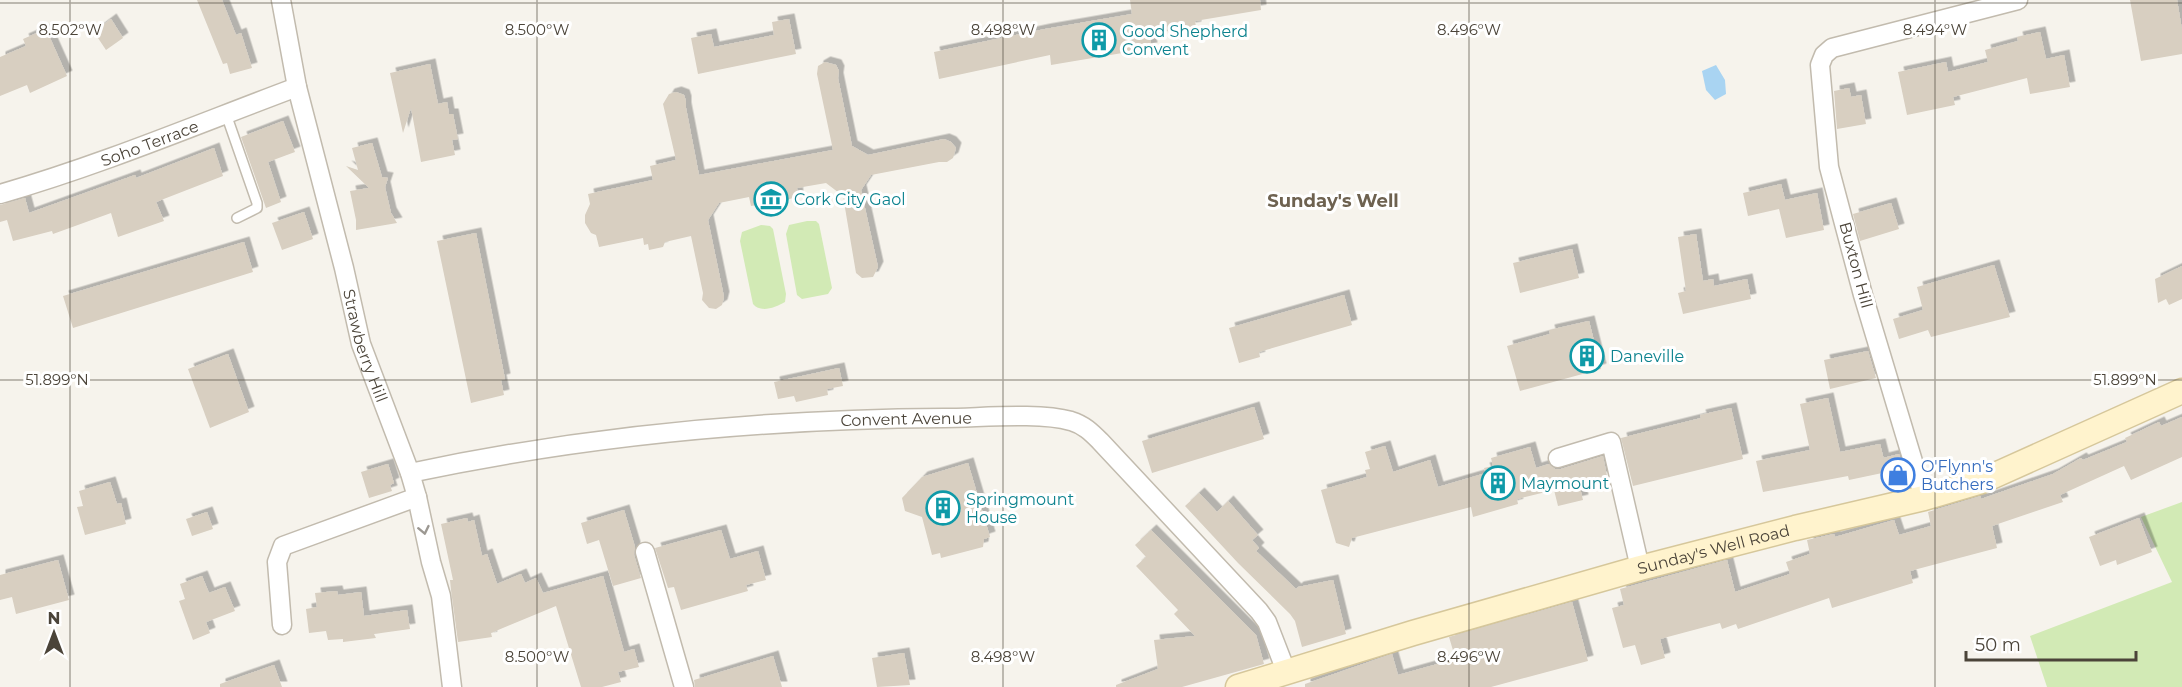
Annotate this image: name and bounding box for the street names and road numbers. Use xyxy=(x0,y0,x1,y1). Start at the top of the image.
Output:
street label: Soho Terrace xyxy=(98,116,201,170)
street label: Buxton Hill xyxy=(1835,220,1877,310)
street label: Strawberry Hill xyxy=(339,287,392,405)
street label: Convent Avenue xyxy=(840,408,972,430)
street label: Sunday's Well Road xyxy=(1635,520,1792,578)

